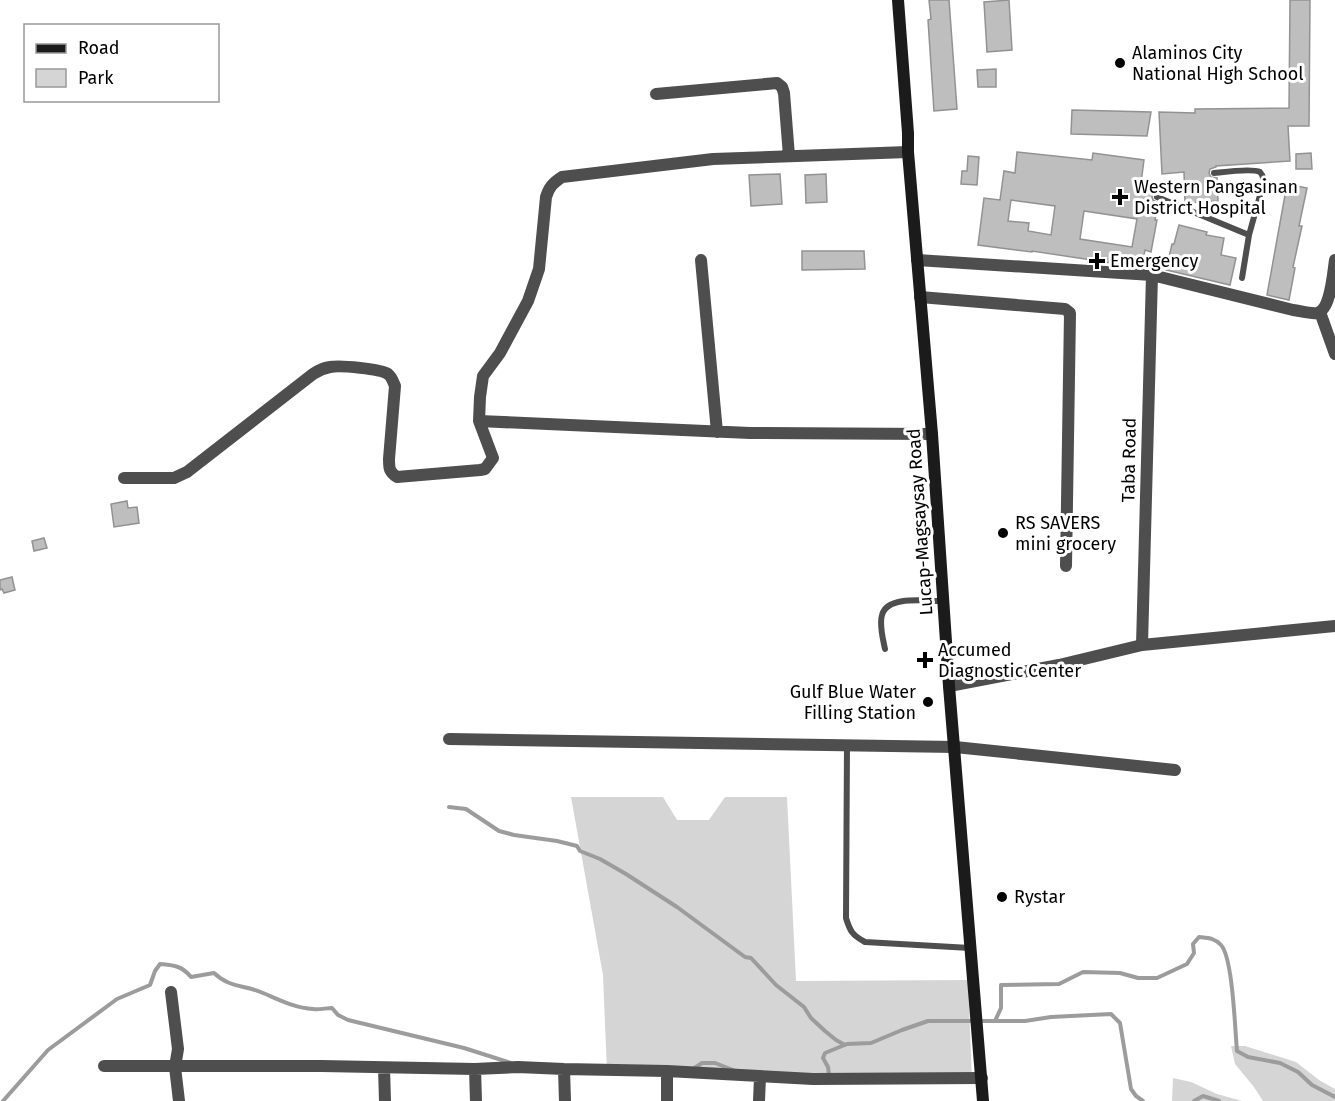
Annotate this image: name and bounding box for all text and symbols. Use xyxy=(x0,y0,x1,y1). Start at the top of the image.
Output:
legend xyxy=(24,24,219,102)
text: Road xyxy=(78,37,120,59)
place label: Alaminos City National High School xyxy=(1132,42,1304,85)
marker: Alaminos City National High School xyxy=(1113,56,1127,70)
text: Park xyxy=(78,67,114,89)
place label: Western Pangasinan District Hospital xyxy=(1134,176,1298,219)
marker: Western Pangasinan District Hospital xyxy=(1111,188,1129,206)
place label: Emergency xyxy=(1110,250,1198,272)
marker: Emergency xyxy=(1088,252,1106,270)
street label: Taba Road xyxy=(1117,417,1141,503)
street label: Lucap-Magsaysay Road xyxy=(902,428,938,616)
place label: RS SAVERS mini grocery xyxy=(1015,512,1116,555)
marker: RS SAVERS mini grocery xyxy=(996,526,1010,540)
place label: Accumed Diagnostic Center xyxy=(938,639,1081,682)
marker: Accumed Diagnostic Center xyxy=(916,651,934,669)
place label: Gulf Blue Water Filling Station xyxy=(790,681,916,724)
marker: Gulf Blue Water Filling Station xyxy=(921,695,935,709)
place label: Rystar xyxy=(1014,886,1065,908)
marker: Rystar xyxy=(995,890,1009,904)

